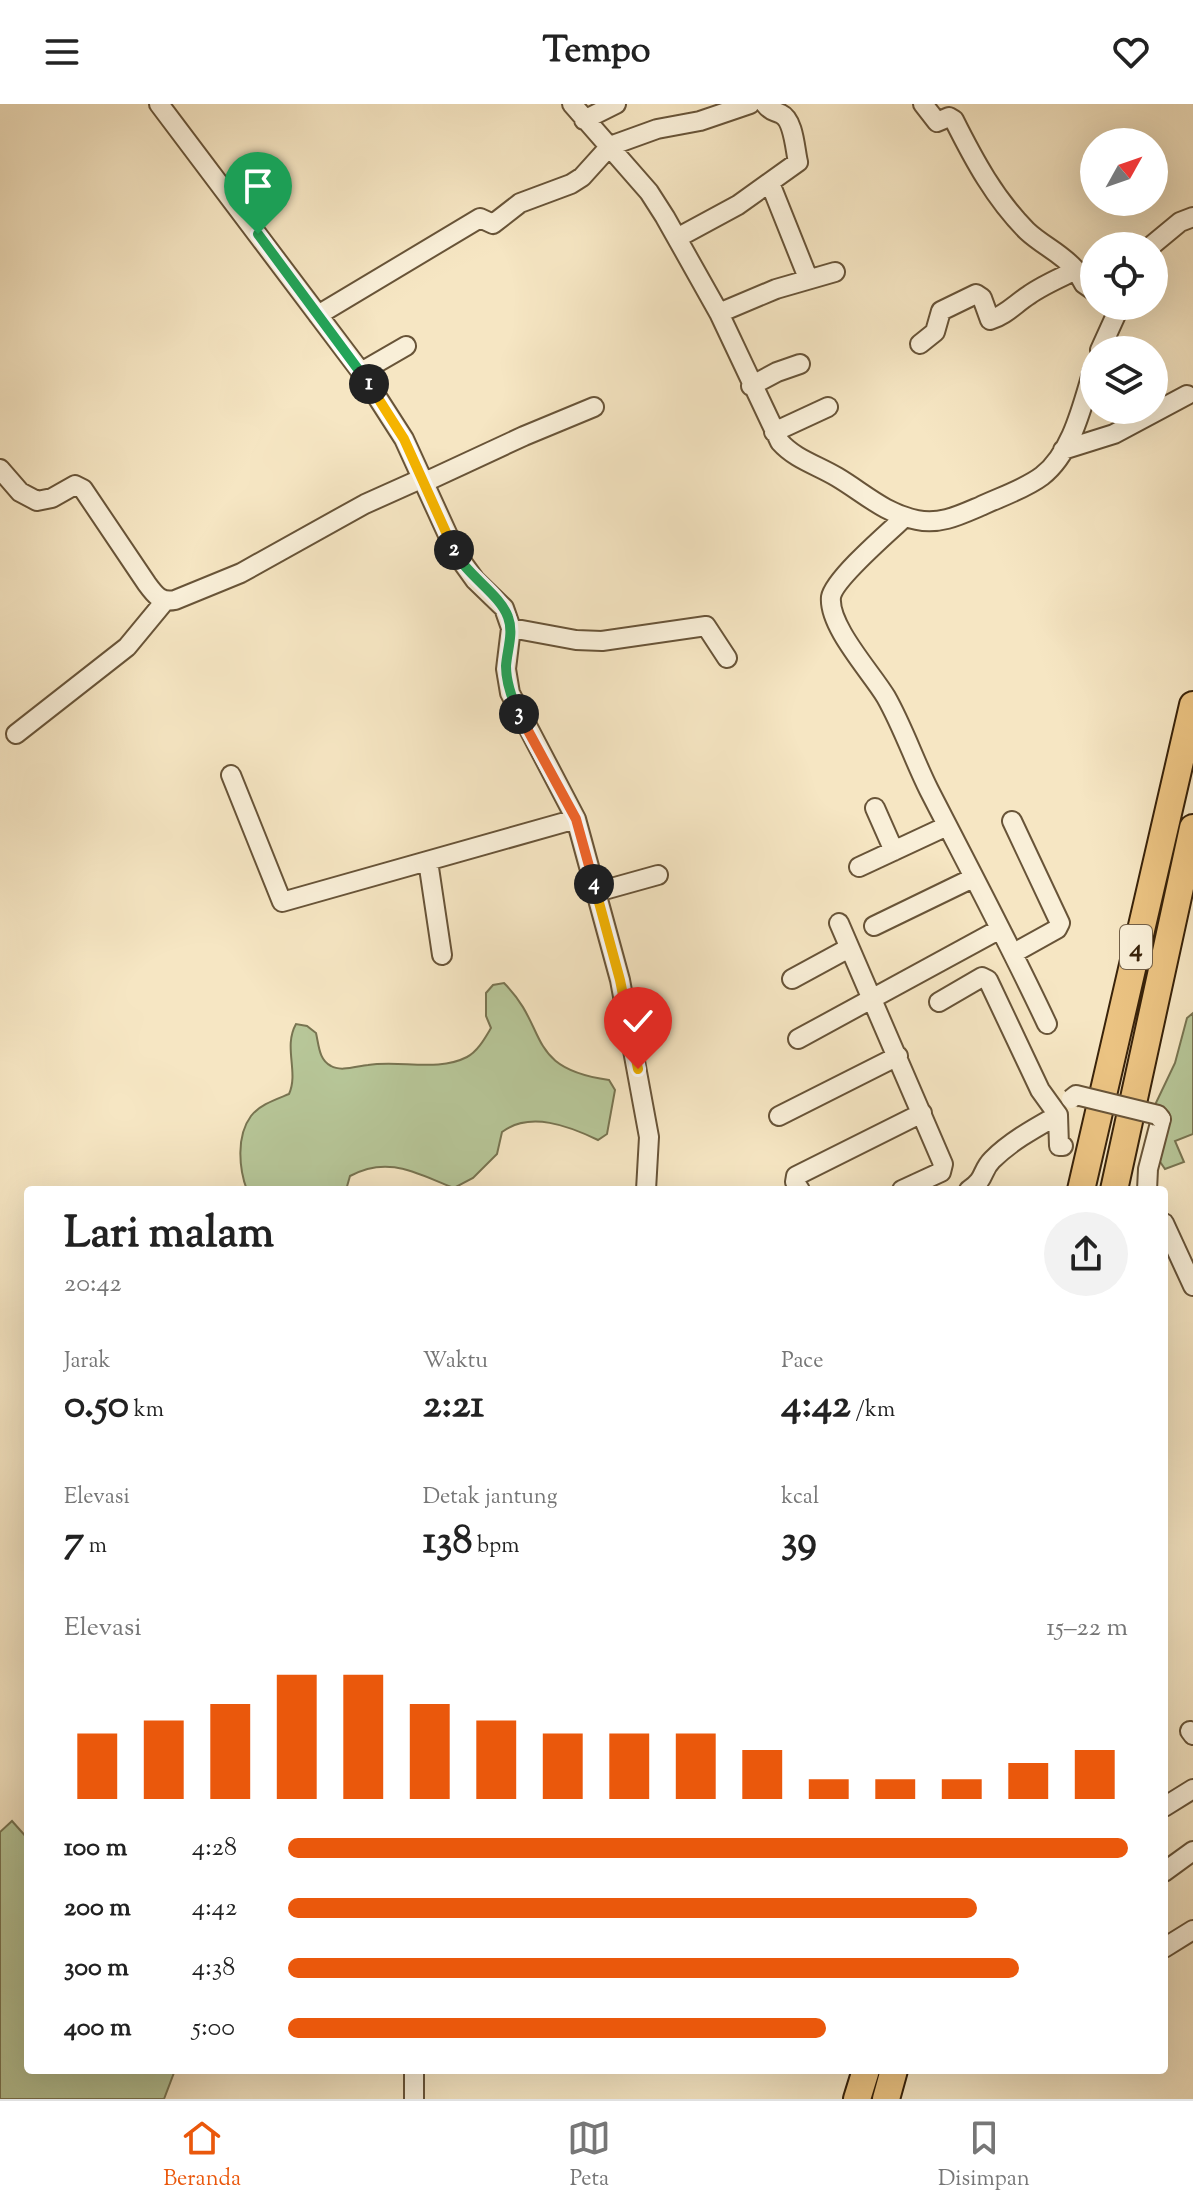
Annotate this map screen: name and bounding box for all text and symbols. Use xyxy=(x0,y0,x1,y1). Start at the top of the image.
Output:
text: Tempo xyxy=(542,26,651,78)
icon: menu xyxy=(40,30,84,74)
icon: heart xyxy=(1109,30,1153,74)
north arrow xyxy=(1080,128,1168,216)
map controls xyxy=(1080,128,1168,424)
pin xyxy=(224,152,292,234)
icon: arrive xyxy=(236,164,280,208)
button: locate xyxy=(1080,232,1168,320)
button: layers xyxy=(1080,336,1168,424)
pin: 1 xyxy=(349,364,389,404)
text: 1 xyxy=(365,368,373,400)
pin: 2 xyxy=(434,530,474,570)
text: 2 xyxy=(449,534,459,566)
pin: 3 xyxy=(499,694,539,734)
text: 3 xyxy=(515,698,523,730)
pin: 4 xyxy=(574,864,614,904)
text: 4 xyxy=(588,868,600,900)
road number: 4 xyxy=(1120,925,1152,969)
pin xyxy=(604,987,672,1069)
icon: check xyxy=(616,999,660,1043)
text: Lari malam xyxy=(64,1204,274,1267)
button: share xyxy=(1044,1212,1128,1296)
text: 20:42 xyxy=(64,1266,122,1303)
text: Jarak xyxy=(64,1346,111,1378)
text: Waktu xyxy=(423,1346,488,1378)
text: Pace xyxy=(781,1346,823,1378)
text: 0.50 xyxy=(64,1378,129,1435)
text: 2:21 xyxy=(423,1378,484,1435)
text: 4:42 xyxy=(781,1378,851,1435)
text: km xyxy=(129,1395,164,1427)
text: /km xyxy=(851,1395,895,1427)
text: Elevasi xyxy=(64,1482,130,1514)
text: Detak jantung xyxy=(423,1482,557,1514)
text: kcal xyxy=(781,1482,819,1514)
text: 7 xyxy=(64,1514,84,1571)
text: 138 xyxy=(423,1514,472,1571)
text: 39 xyxy=(781,1514,817,1571)
text: m xyxy=(84,1531,107,1563)
text: bpm xyxy=(472,1531,519,1563)
text: Elevasi xyxy=(64,1610,142,1647)
text: 15–22 m xyxy=(1046,1610,1128,1647)
text: 100 m xyxy=(64,1830,127,1867)
text: 4:28 xyxy=(192,1830,237,1867)
text: 200 m xyxy=(64,1890,131,1927)
text: 4:42 xyxy=(192,1890,237,1927)
text: 300 m xyxy=(64,1950,129,1987)
text: 4:38 xyxy=(192,1950,235,1987)
text: 400 m xyxy=(64,2010,131,2047)
text: 5:00 xyxy=(192,2010,235,2047)
tab: Beranda xyxy=(163,2116,241,2196)
tab: Peta xyxy=(567,2116,611,2196)
tab: Disimpan xyxy=(938,2116,1030,2196)

